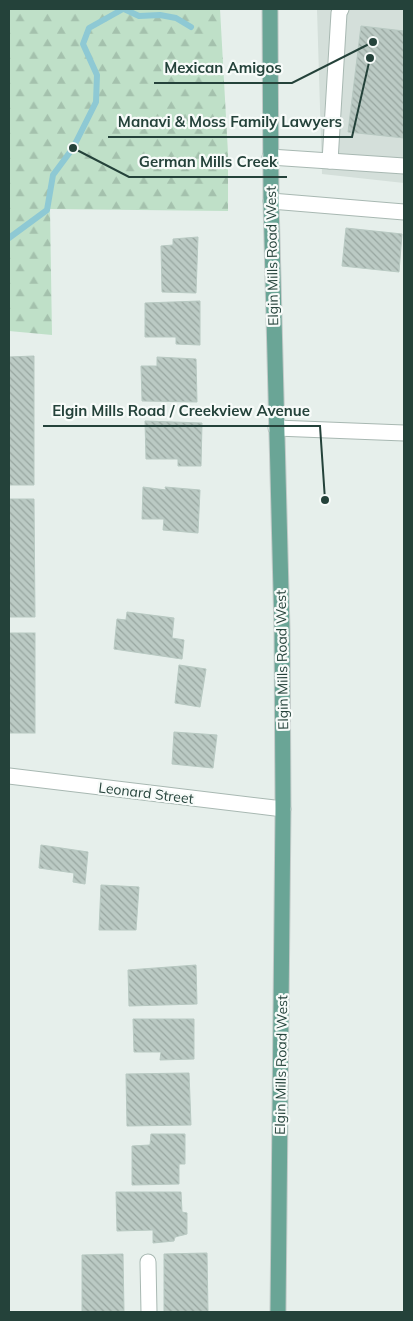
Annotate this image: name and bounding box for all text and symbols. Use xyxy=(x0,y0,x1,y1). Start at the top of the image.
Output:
callout: Mexican Amigos xyxy=(154,53,292,83)
text: Mexican Amigos xyxy=(164,58,282,77)
callout: Manavi & Moss Family Lawyers xyxy=(108,107,352,137)
text: Manavi & Moss Family Lawyers xyxy=(118,112,342,131)
callout: German Mills Creek xyxy=(129,147,287,177)
text: German Mills Creek xyxy=(139,152,278,171)
street label: Elgin Mills Road West xyxy=(262,186,282,326)
callout: Elgin Mills Road / Creekview Avenue xyxy=(43,396,320,426)
text: Elgin Mills Road / Creekview Avenue xyxy=(52,401,310,420)
street label: Elgin Mills Road West xyxy=(272,590,292,730)
street label: Leonard Street xyxy=(97,778,195,808)
street label: Elgin Mills Road West xyxy=(271,995,291,1135)

